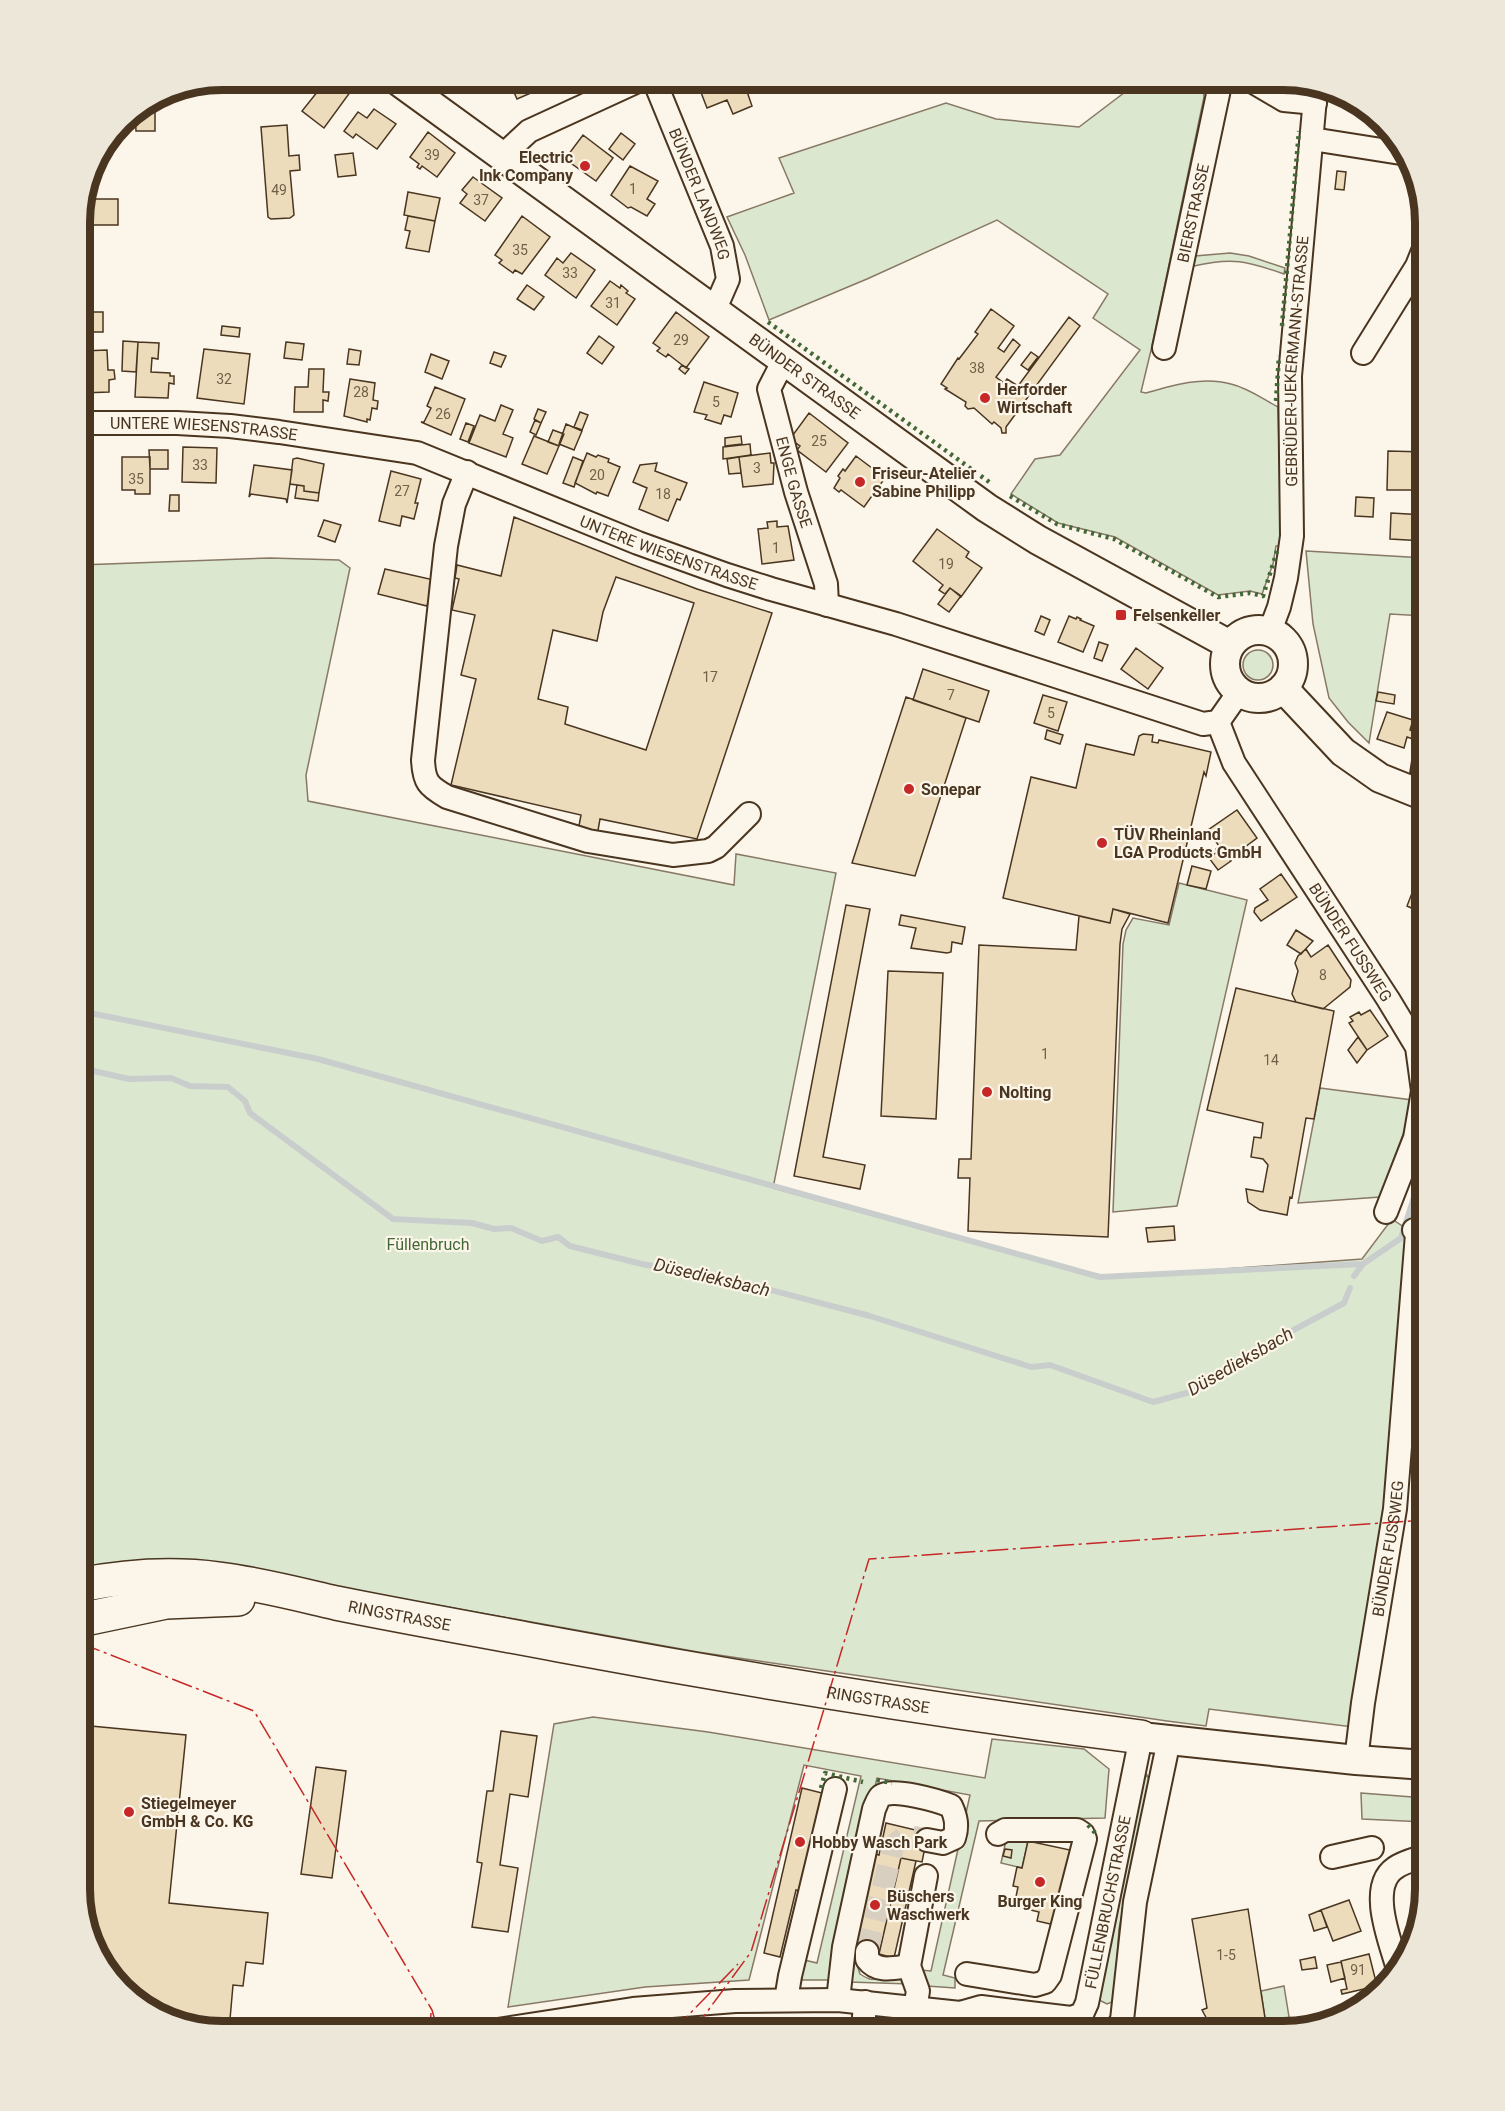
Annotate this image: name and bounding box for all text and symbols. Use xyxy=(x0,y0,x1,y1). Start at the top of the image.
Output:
street label: BÜNDER LANDWEG xyxy=(665,125,734,261)
house number: 39 xyxy=(424,147,440,163)
place label: Electric Ink Company xyxy=(479,148,574,185)
marker: Electric Ink Company xyxy=(578,159,592,173)
street label: BIERSTRASSE xyxy=(1173,162,1212,264)
house number: 1 xyxy=(629,181,637,197)
house number: 49 xyxy=(271,182,287,198)
house number: 37 xyxy=(473,192,489,208)
street label: GEBRÜDER-UEKERMANN-STRASSE xyxy=(1280,235,1312,487)
house number: 35 xyxy=(512,242,528,258)
house number: 33 xyxy=(562,265,578,281)
house number: 31 xyxy=(605,295,621,311)
street label: BÜNDER STRASSE xyxy=(746,329,864,423)
house number: 29 xyxy=(673,332,689,348)
house number: 38 xyxy=(969,360,985,376)
house number: 32 xyxy=(216,371,232,387)
place label: Herforder Wirtschaft xyxy=(997,380,1073,417)
house number: 28 xyxy=(353,384,369,400)
marker: Herforder Wirtschaft xyxy=(978,391,992,405)
house number: 5 xyxy=(712,394,720,410)
house number: 26 xyxy=(435,406,451,422)
street label: UNTERE WIESENSTRASSE xyxy=(110,413,299,444)
house number: 25 xyxy=(811,433,827,449)
street label: ENGE GASSE xyxy=(772,434,816,530)
house number: 33 xyxy=(192,457,208,473)
house number: 3 xyxy=(753,460,761,476)
place label: Friseur-Atelier Sabine Philipp xyxy=(872,464,976,501)
house number: 20 xyxy=(589,467,605,483)
house number: 35 xyxy=(128,471,144,487)
marker: Friseur-Atelier Sabine Philipp xyxy=(853,475,867,489)
house number: 27 xyxy=(394,483,410,499)
house number: 18 xyxy=(655,486,671,502)
street label: UNTERE WIESENSTRASSE xyxy=(577,511,760,594)
house number: 1 xyxy=(772,540,780,556)
house number: 19 xyxy=(938,556,954,572)
place label: Felsenkeller xyxy=(1133,606,1220,625)
marker: Felsenkeller xyxy=(1114,608,1128,622)
house number: 17 xyxy=(702,669,718,685)
house number: 7 xyxy=(947,687,955,703)
house number: 5 xyxy=(1047,705,1055,721)
place label: Sonepar xyxy=(921,780,981,799)
marker: Sonepar xyxy=(902,782,916,796)
place label: TÜV Rheinland LGA Products GmbH xyxy=(1114,825,1262,862)
marker: TÜV Rheinland LGA Products GmbH xyxy=(1095,836,1109,850)
street label: BÜNDER FUSSWEG xyxy=(1305,879,1396,1005)
house number: 8 xyxy=(1319,967,1327,983)
house number: 1 xyxy=(1041,1046,1049,1062)
house number: 14 xyxy=(1263,1052,1279,1068)
place label: Nolting xyxy=(999,1083,1051,1102)
marker: Nolting xyxy=(980,1085,994,1099)
park label: Füllenbruch xyxy=(386,1235,470,1254)
water label: Düsedieksbach xyxy=(652,1253,772,1301)
water label: Düsedieksbach xyxy=(1183,1322,1297,1400)
street label: BÜNDER FUSSWEG xyxy=(1368,1480,1407,1618)
street label: RINGSTRASSE xyxy=(347,1596,452,1634)
street label: RINGSTRASSE xyxy=(825,1682,931,1717)
place label: Stiegelmeyer GmbH & Co. KG xyxy=(141,1794,254,1831)
marker: Stiegelmeyer GmbH & Co. KG xyxy=(122,1805,136,1819)
street label: FÜLLENBRUCHSTRASSE xyxy=(1081,1814,1134,1990)
place label: Hobby Wasch Park xyxy=(812,1833,948,1852)
marker: Hobby Wasch Park xyxy=(793,1835,807,1849)
marker: Burger King xyxy=(1033,1875,1047,1889)
place label: Büschers Waschwerk xyxy=(887,1887,970,1924)
place label: Burger King xyxy=(997,1892,1083,1911)
marker: Büschers Waschwerk xyxy=(868,1898,882,1912)
house number: 1-5 xyxy=(1216,1947,1236,1963)
house number: 91 xyxy=(1350,1962,1366,1978)

